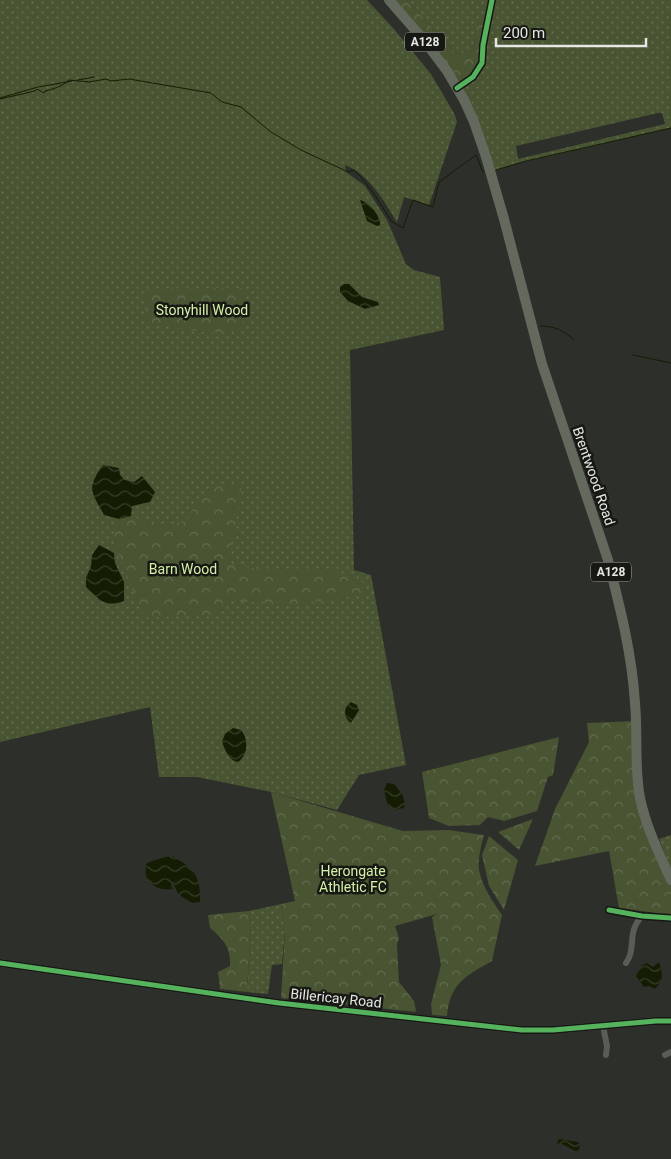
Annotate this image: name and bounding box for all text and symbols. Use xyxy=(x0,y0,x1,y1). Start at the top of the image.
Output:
scale bar xyxy=(496,15,646,47)
text: 200 m xyxy=(503,24,545,42)
road number: A128 xyxy=(405,32,445,52)
park label: Stonyhill Wood xyxy=(156,302,248,318)
street label: Brentwood Road xyxy=(570,425,618,527)
park label: Barn Wood xyxy=(149,561,217,577)
road number: A128 xyxy=(591,562,631,582)
park label: Herongate Athletic FC xyxy=(319,863,387,895)
street label: Billericay Road xyxy=(290,985,382,1011)

